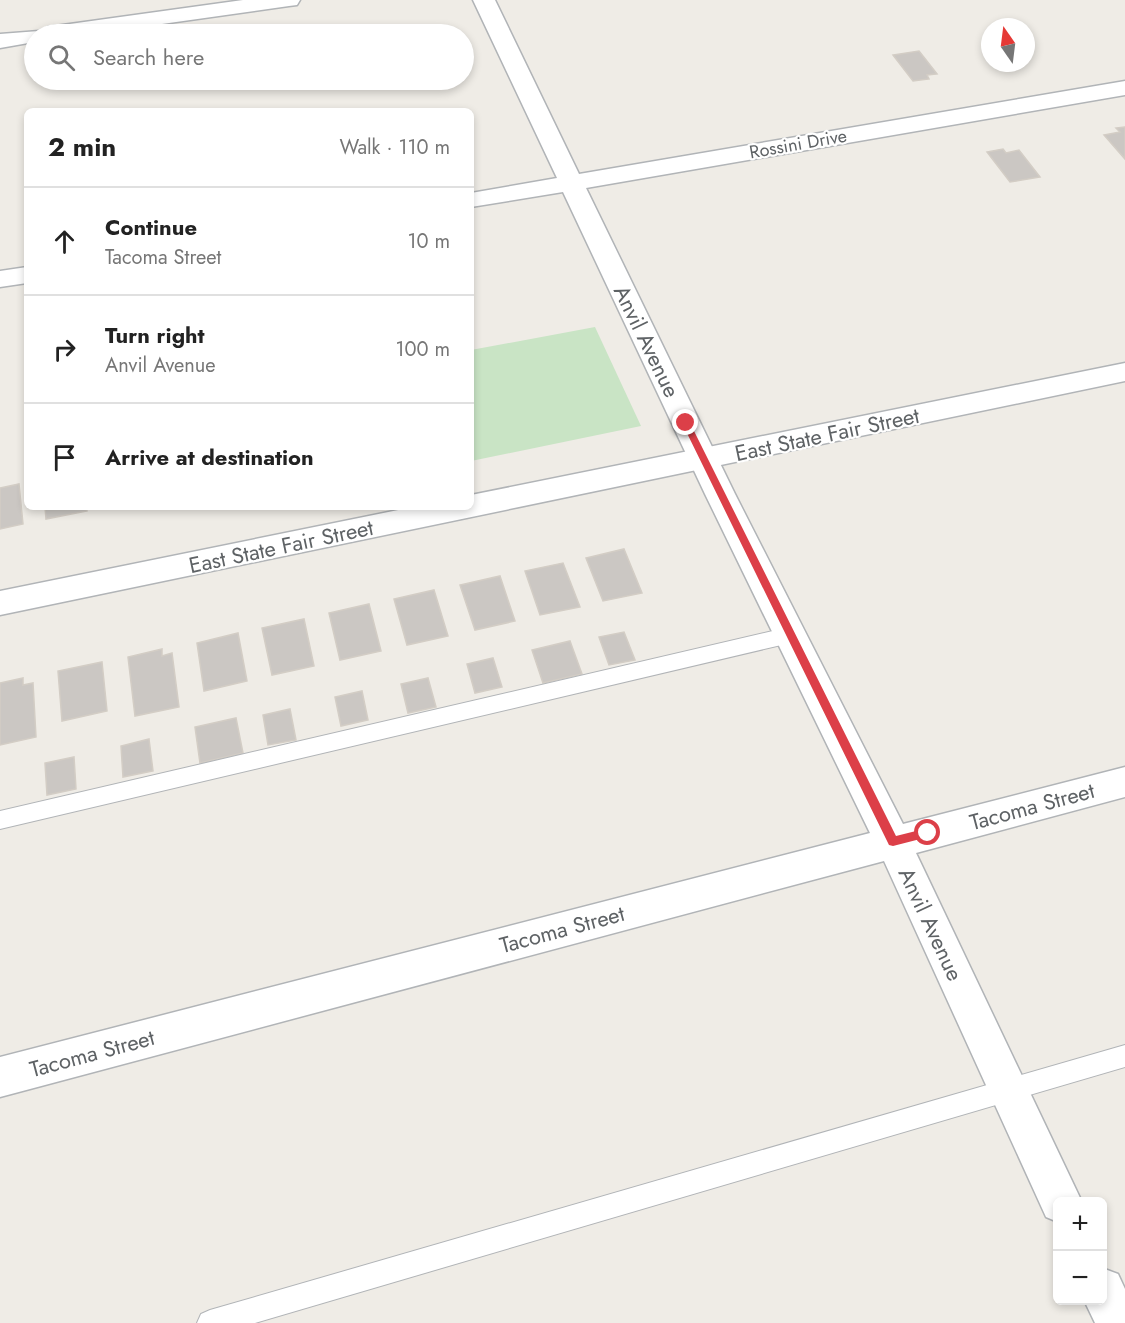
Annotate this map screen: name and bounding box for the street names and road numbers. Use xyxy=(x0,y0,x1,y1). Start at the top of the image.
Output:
street label: Rossini Drive xyxy=(747,123,849,165)
street label: Anvil Avenue xyxy=(606,279,688,403)
street label: East State Fair Street xyxy=(732,399,923,469)
street label: East State Fair Street xyxy=(186,511,377,581)
street label: Tacoma Street xyxy=(966,774,1099,838)
street label: Anvil Avenue xyxy=(891,862,971,986)
street label: Tacoma Street xyxy=(496,897,629,961)
street label: Tacoma Street xyxy=(26,1021,159,1085)

